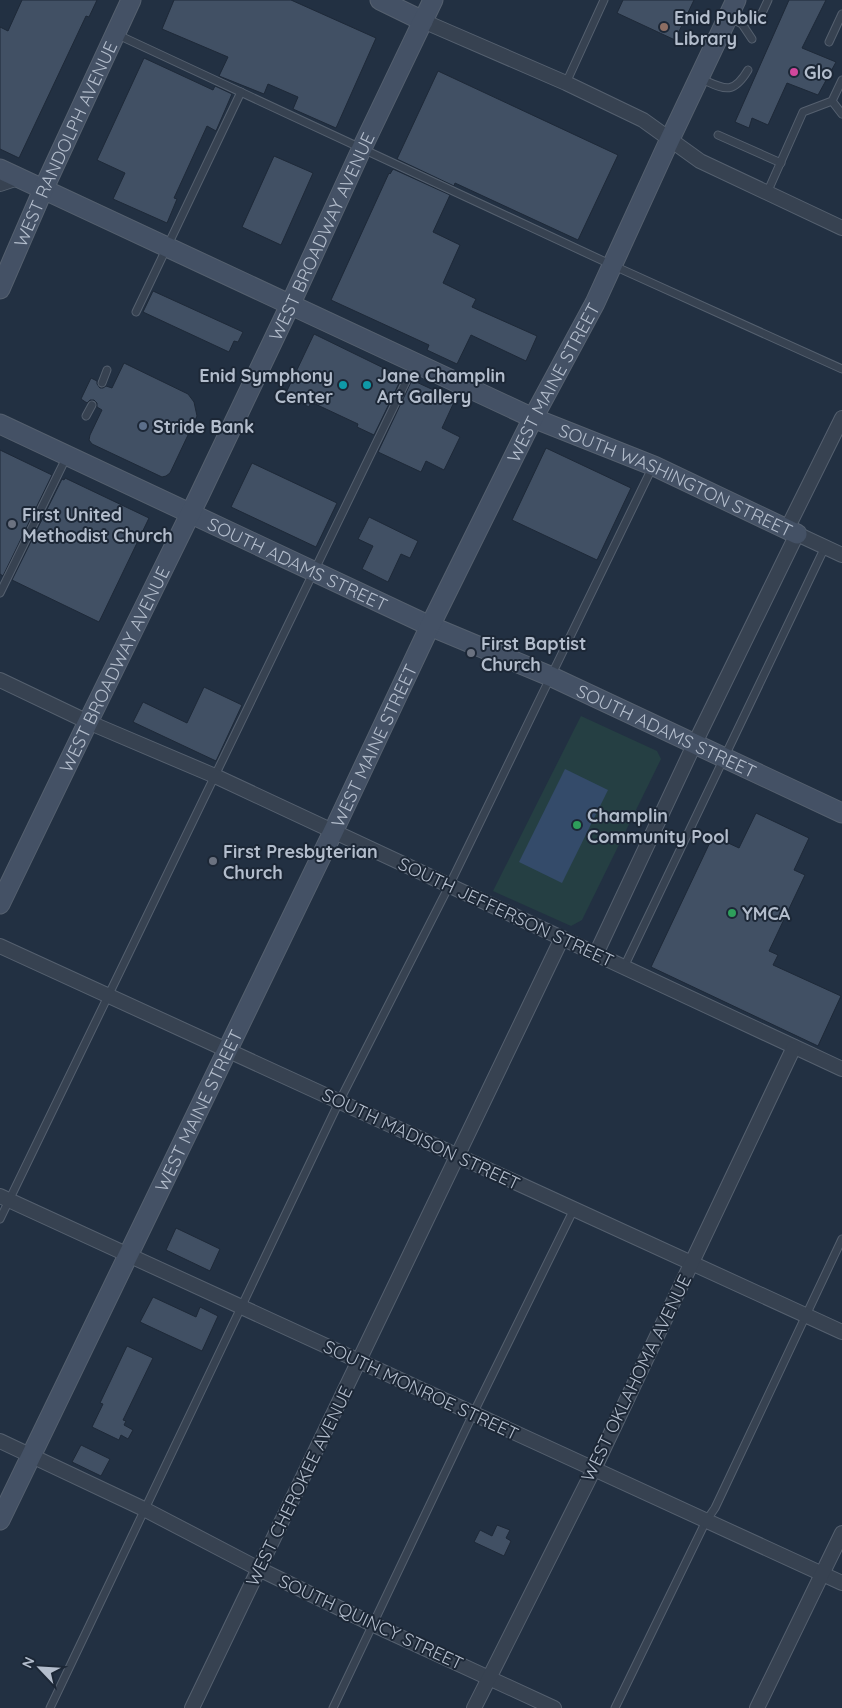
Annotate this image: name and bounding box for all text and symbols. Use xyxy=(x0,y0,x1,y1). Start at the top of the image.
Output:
place label: Enid Public Library xyxy=(674,6,767,50)
marker: Enid Public Library xyxy=(658,21,670,33)
street label: WEST RANDOLPH AVENUE xyxy=(8,37,122,250)
place label: Glo xyxy=(804,61,832,84)
marker: Glo xyxy=(788,66,800,78)
street label: WEST BROADWAY AVENUE xyxy=(263,129,379,344)
street label: WEST MAINE STREET xyxy=(501,298,605,466)
place label: Enid Symphony Center xyxy=(199,364,333,408)
place label: Jane Champlin Art Gallery xyxy=(377,364,506,408)
marker: Enid Symphony Center xyxy=(337,379,349,391)
marker: Jane Champlin Art Gallery xyxy=(361,379,373,391)
place label: Stride Bank xyxy=(153,415,254,438)
street label: SOUTH WASHINGTON STREET xyxy=(556,418,797,542)
marker: Stride Bank xyxy=(137,420,149,432)
place label: First United Methodist Church xyxy=(22,503,173,547)
street label: SOUTH ADAMS STREET xyxy=(204,512,392,616)
marker: First United Methodist Church xyxy=(6,518,18,530)
street label: WEST BROADWAY AVENUE xyxy=(54,562,174,776)
place label: First Baptist Church xyxy=(481,632,586,676)
marker: First Baptist Church xyxy=(465,647,477,659)
street label: WEST MAINE STREET xyxy=(326,660,422,831)
street label: SOUTH ADAMS STREET xyxy=(573,679,760,783)
place label: Champlin Community Pool xyxy=(587,804,729,848)
marker: Champlin Community Pool xyxy=(571,819,583,831)
place label: First Presbyterian Church xyxy=(223,840,378,884)
street label: SOUTH JEFFERSON STREET xyxy=(395,852,617,972)
marker: First Presbyterian Church xyxy=(207,855,219,867)
place label: YMCA xyxy=(742,902,791,925)
marker: YMCA xyxy=(726,907,738,919)
street label: WEST MAINE STREET xyxy=(149,1026,247,1195)
street label: SOUTH MADISON STREET xyxy=(318,1083,524,1195)
street label: WEST OKLAHOMA AVENUE xyxy=(576,1271,696,1485)
street label: SOUTH MONROE STREET xyxy=(320,1335,522,1445)
street label: WEST CHEROKEE AVENUE xyxy=(240,1382,358,1590)
street label: SOUTH QUINCY STREET xyxy=(275,1569,467,1675)
north arrow xyxy=(15,1643,65,1693)
text: N xyxy=(18,1654,39,1671)

